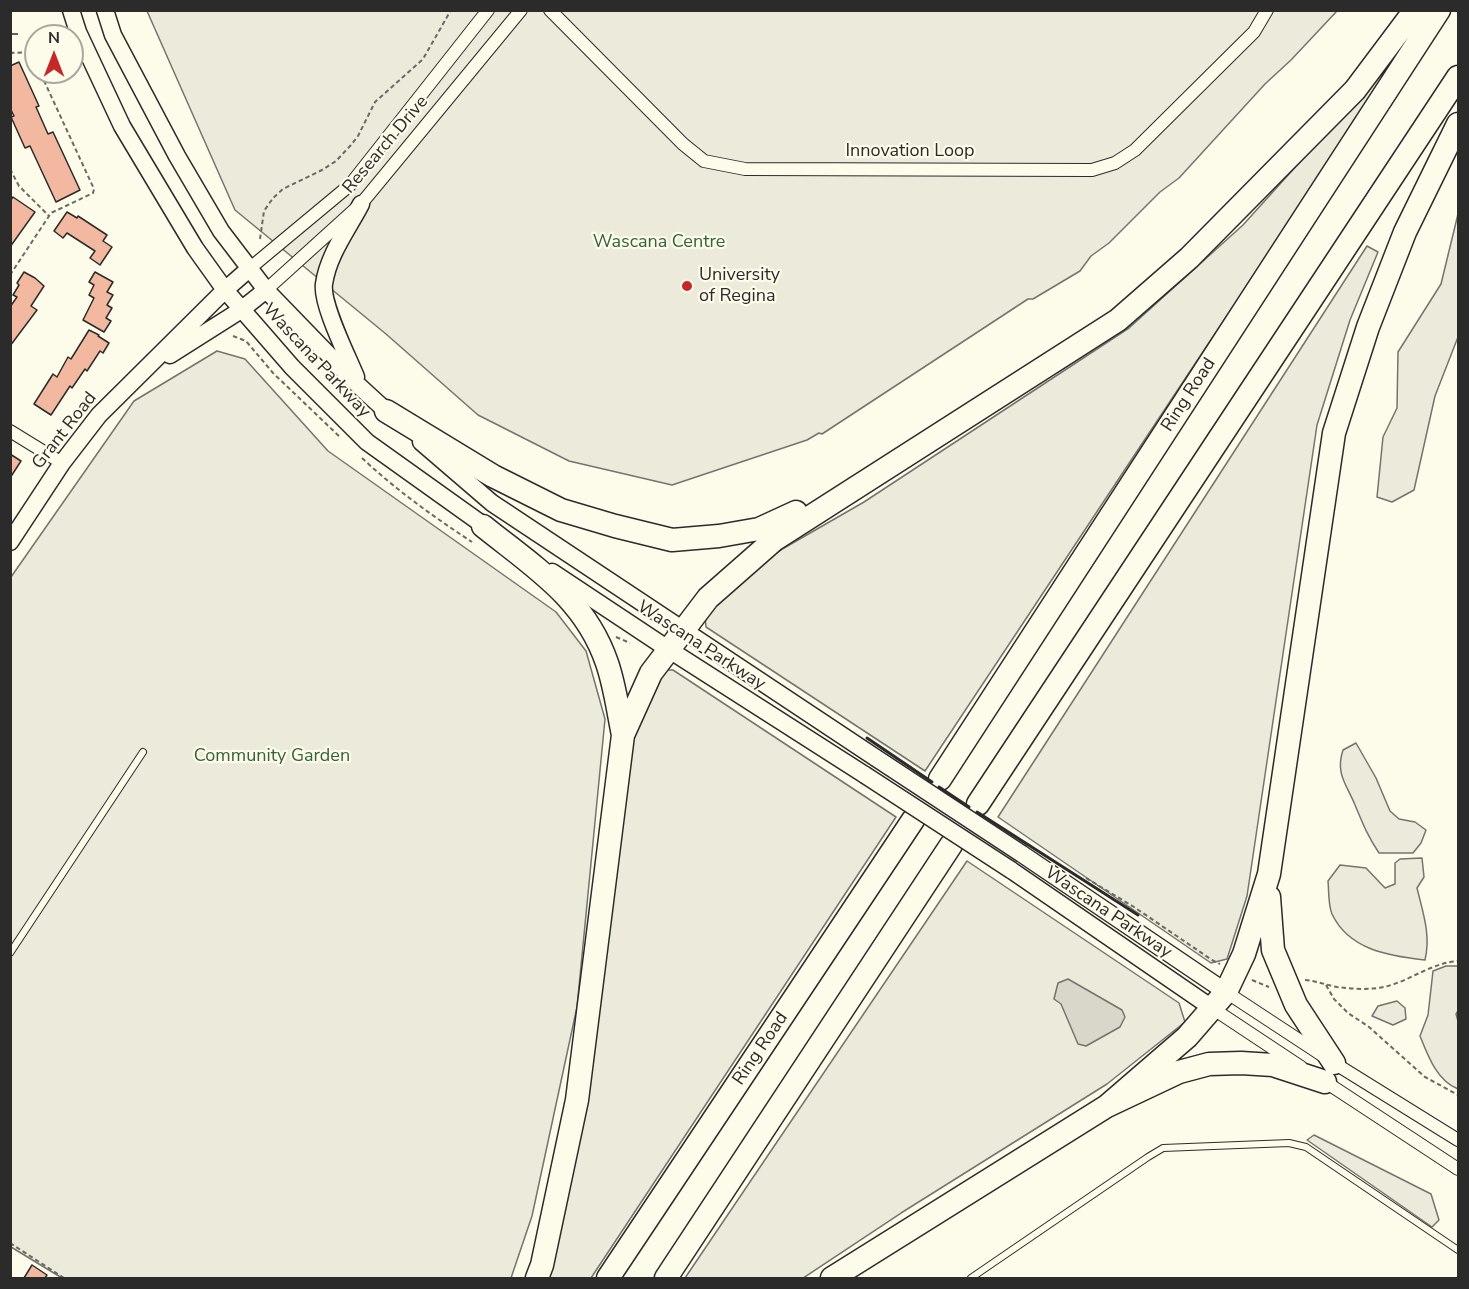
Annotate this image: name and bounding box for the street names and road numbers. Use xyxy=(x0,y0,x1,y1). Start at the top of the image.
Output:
street label: Research Drive xyxy=(339,92,433,198)
street label: Innovation Loop xyxy=(845,141,975,163)
street label: Wascana Parkway xyxy=(257,299,375,423)
street label: Ring Road xyxy=(1157,354,1221,436)
street label: Grant Road xyxy=(28,388,102,474)
street label: Wascana Parkway xyxy=(633,597,769,695)
street label: Wascana Parkway xyxy=(1040,863,1176,963)
street label: Ring Road xyxy=(729,1008,793,1090)

